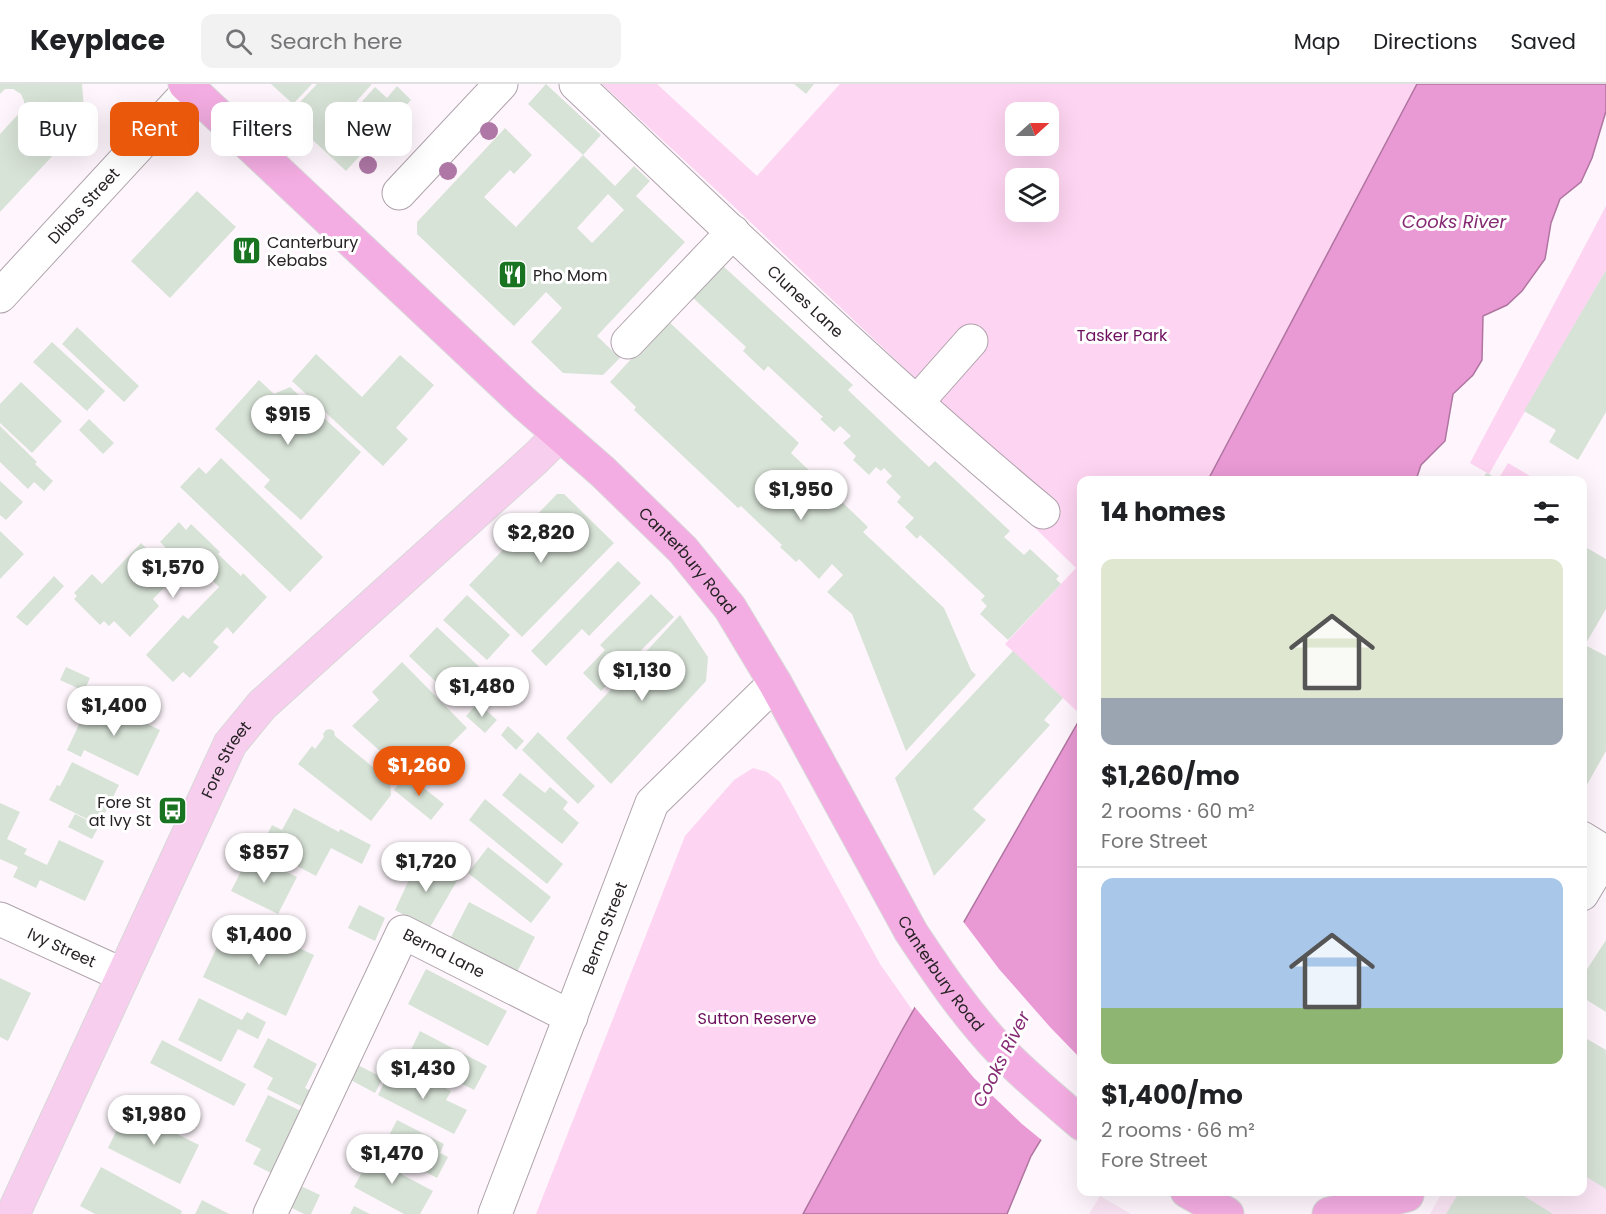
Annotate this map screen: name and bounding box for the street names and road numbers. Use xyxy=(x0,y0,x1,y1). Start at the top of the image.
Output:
street label: Dibbs Street xyxy=(42,162,125,249)
street label: Clunes Lane xyxy=(762,260,849,343)
street label: Canterbury Road xyxy=(634,501,742,619)
street label: Fore Street xyxy=(195,716,256,802)
street label: Berna Street xyxy=(576,878,632,978)
street label: Canterbury Road xyxy=(893,911,990,1036)
street label: Ivy Street xyxy=(24,922,100,973)
street label: Berna Lane xyxy=(399,923,489,983)

